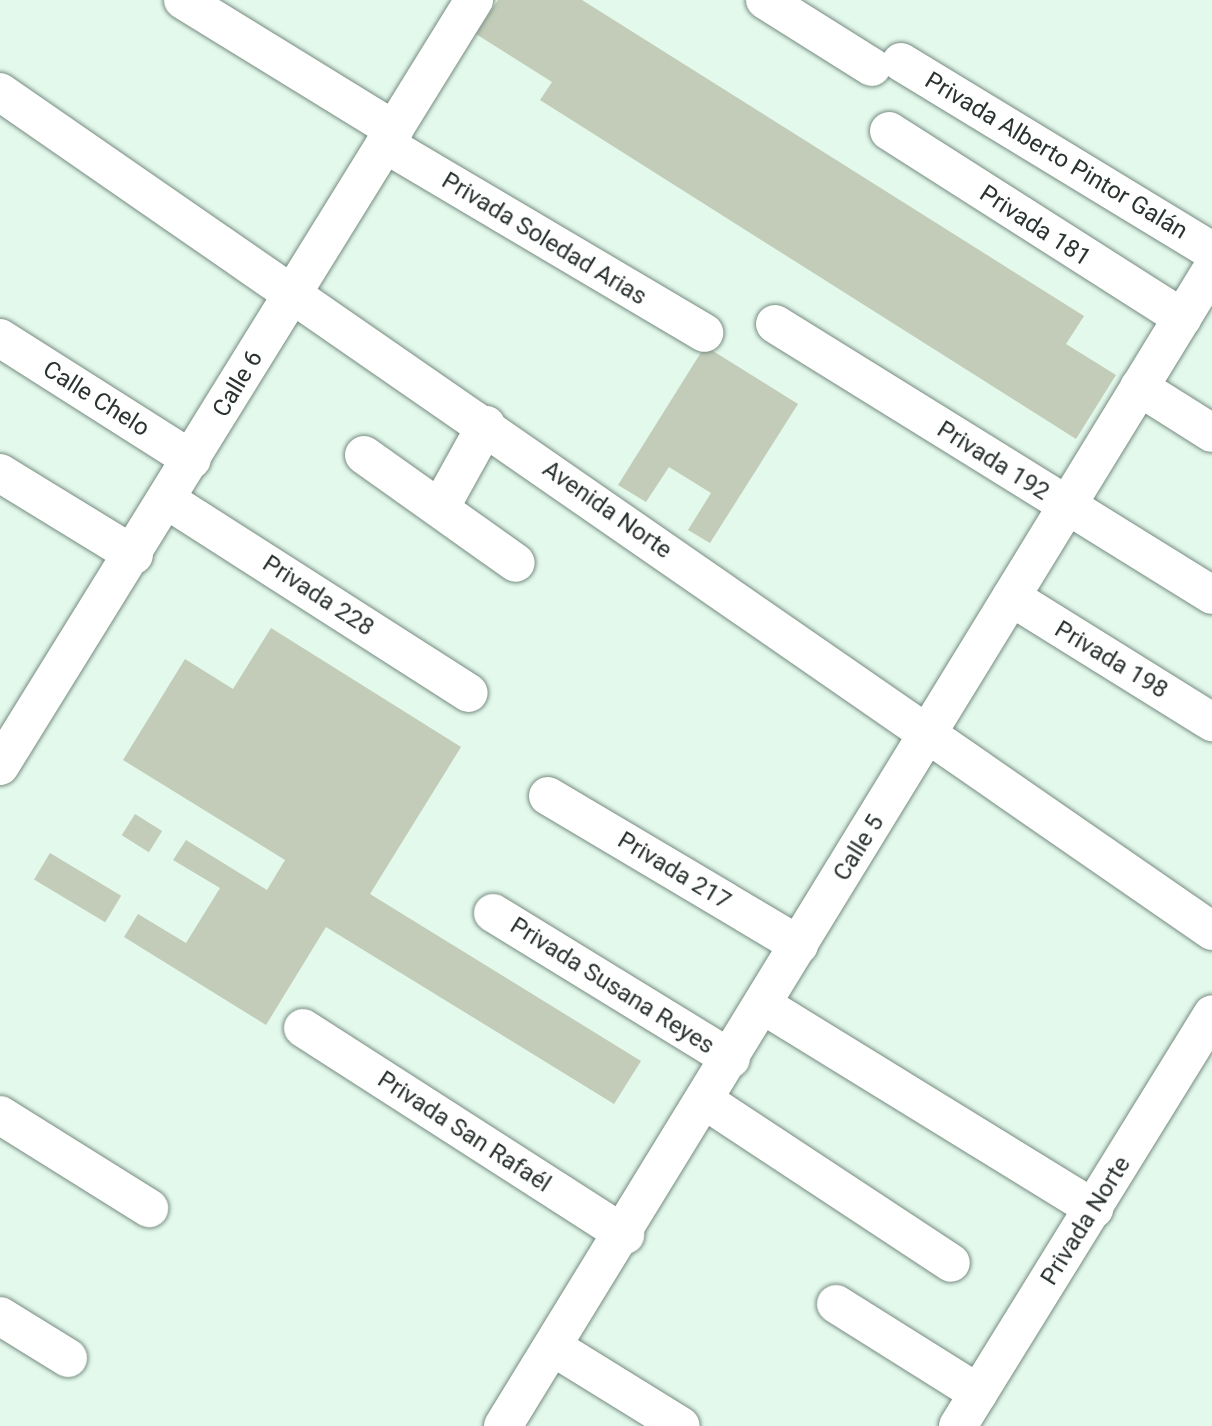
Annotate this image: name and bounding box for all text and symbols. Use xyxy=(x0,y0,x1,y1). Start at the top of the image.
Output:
street label: Privada Alberto Pintor Galán xyxy=(920,66,1192,246)
street label: Privada Soledad Arias xyxy=(436,166,652,312)
street label: Privada 181 xyxy=(974,179,1096,273)
street label: Calle 6 xyxy=(207,346,269,422)
street label: Calle Chelo xyxy=(37,355,155,443)
street label: Privada 192 xyxy=(932,415,1054,507)
street label: Avenida Norte xyxy=(537,455,677,565)
street label: Privada 228 xyxy=(257,549,379,643)
street label: Privada 198 xyxy=(1049,615,1173,705)
street label: Calle 5 xyxy=(828,810,890,886)
street label: Privada 217 xyxy=(612,826,736,916)
street label: Privada Susana Reyes xyxy=(505,912,719,1060)
street label: Privada San Rafaél xyxy=(372,1065,556,1199)
street label: Privada Norte xyxy=(1035,1151,1137,1291)

